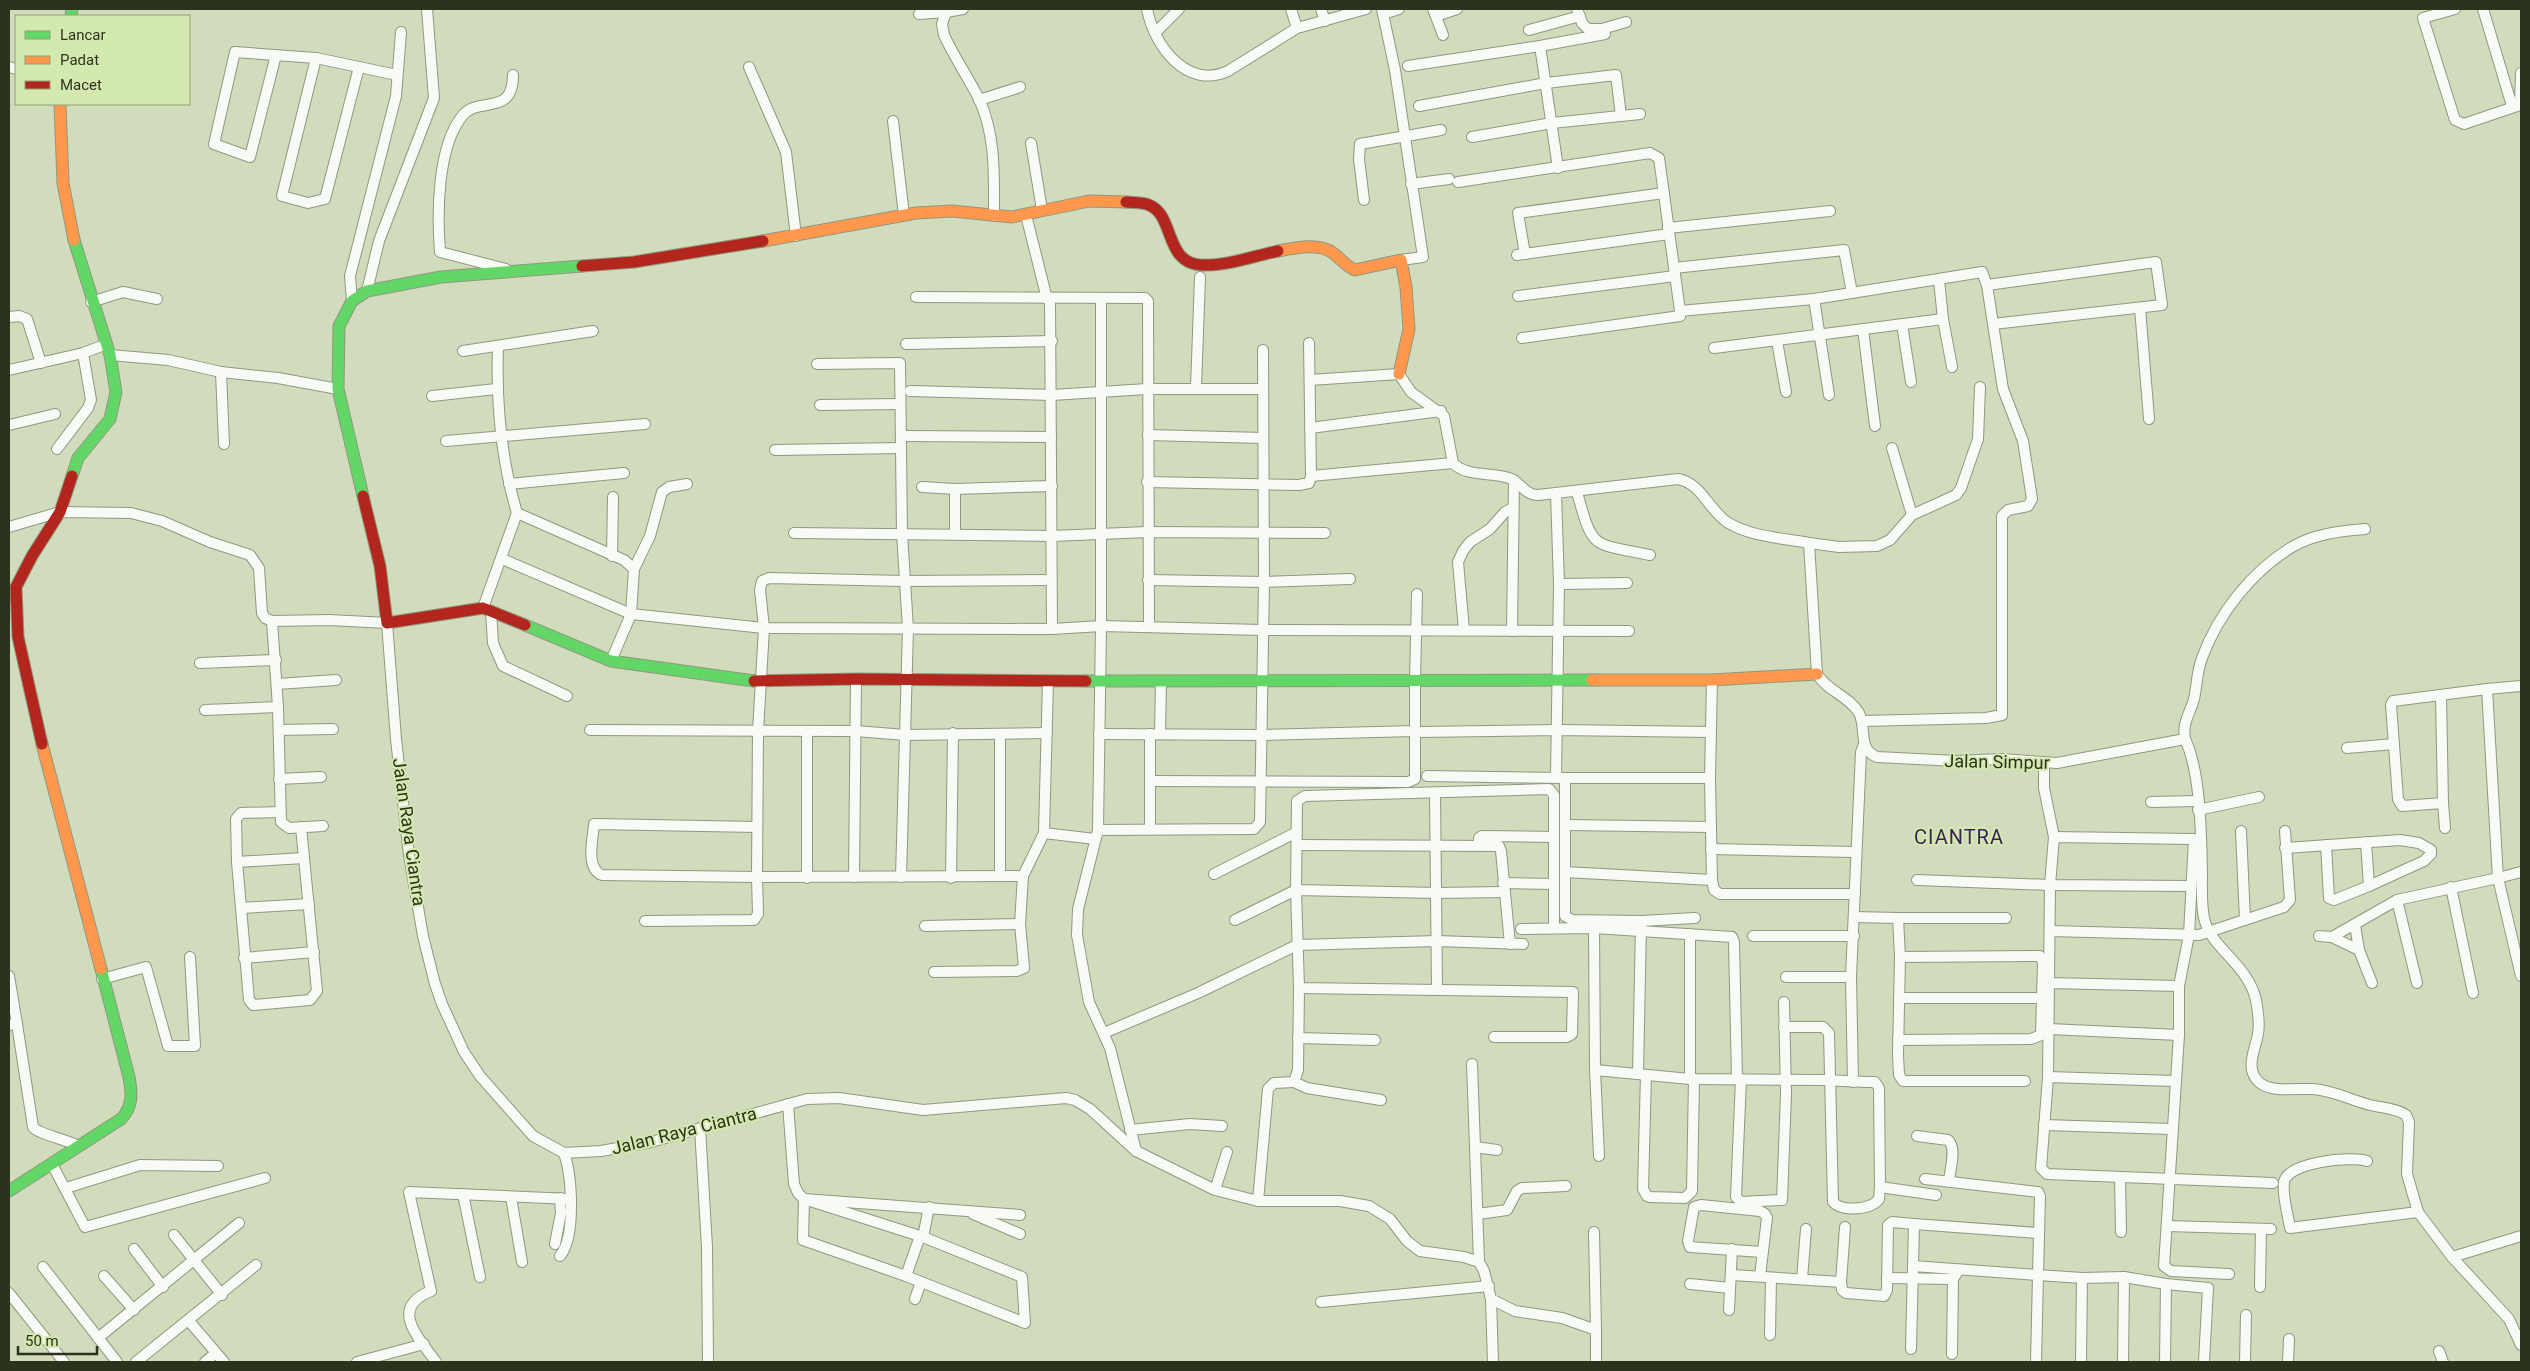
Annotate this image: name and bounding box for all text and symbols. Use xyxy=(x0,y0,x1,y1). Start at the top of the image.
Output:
legend xyxy=(15,15,190,105)
text: Lancar xyxy=(60,26,106,44)
text: Padat xyxy=(60,51,99,69)
text: Macet xyxy=(60,76,102,94)
street label: Jalan Simpur xyxy=(1944,750,2050,773)
street label: Jalan Raya Ciantra xyxy=(389,757,430,907)
district label: CIANTRA xyxy=(1914,825,2004,849)
street label: Jalan Raya Ciantra xyxy=(609,1102,759,1159)
scale bar xyxy=(18,1324,96,1356)
text: 50 m xyxy=(25,1332,59,1350)

